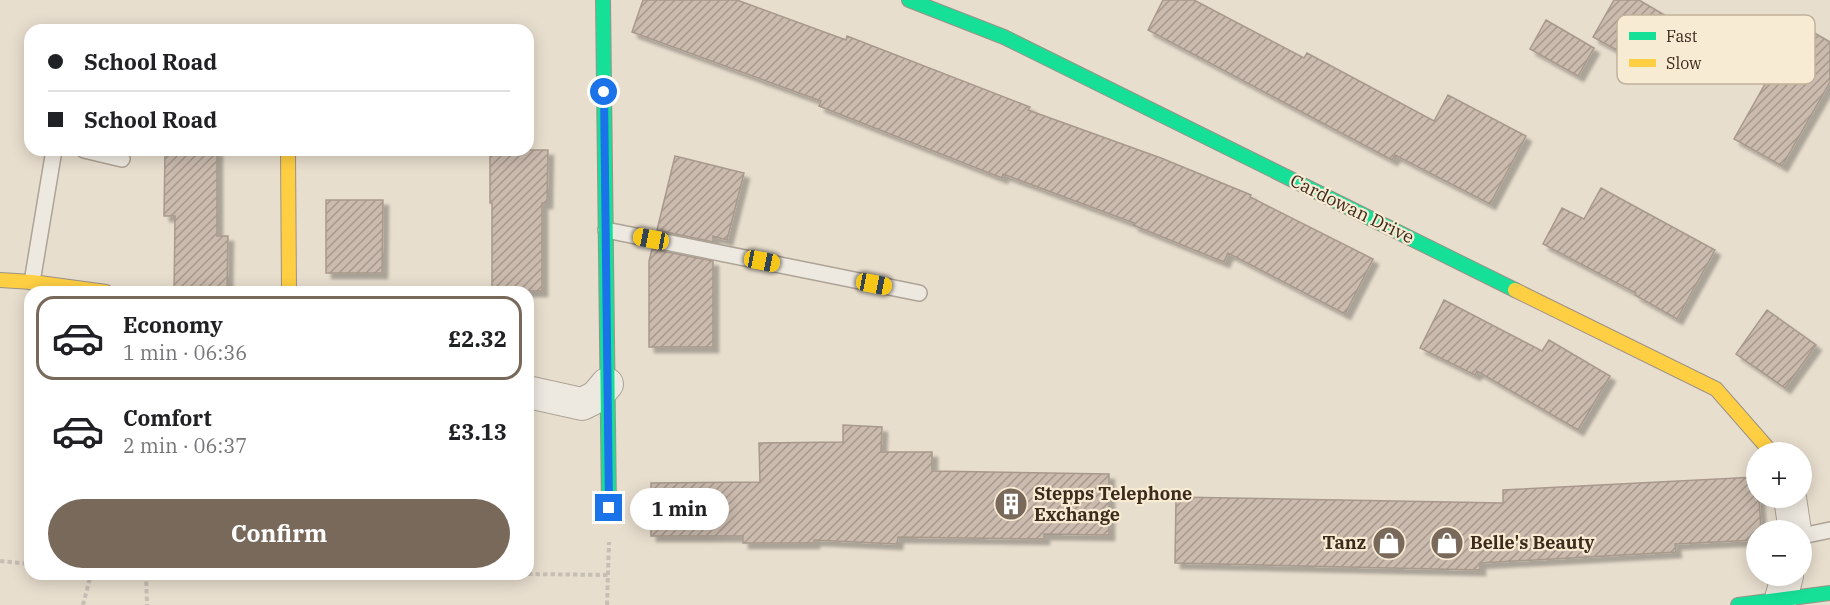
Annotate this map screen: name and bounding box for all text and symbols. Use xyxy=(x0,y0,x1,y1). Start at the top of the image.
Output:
legend xyxy=(1617,15,1815,84)
text: Fast xyxy=(1666,26,1698,46)
text: School Road xyxy=(84,47,217,76)
text: Slow xyxy=(1666,53,1702,73)
route start xyxy=(590,78,617,105)
text: School Road xyxy=(84,105,217,134)
street label: Cardowan Drive xyxy=(1286,169,1418,248)
car xyxy=(632,227,670,251)
car xyxy=(743,249,781,273)
car xyxy=(855,272,893,296)
text: Economy xyxy=(123,310,223,339)
icon: car xyxy=(51,311,105,365)
text: £2.32 xyxy=(448,324,507,353)
text: 1 min · 06:36 xyxy=(123,339,247,366)
text: Comfort xyxy=(123,403,212,432)
icon: car xyxy=(51,404,105,458)
text: £3.13 xyxy=(448,417,507,446)
text: 2 min · 06:37 xyxy=(123,432,247,459)
map controls xyxy=(1746,442,1812,586)
button: + xyxy=(1746,442,1812,508)
place label: Stepps Telephone Exchange xyxy=(1034,482,1192,526)
building icon: Stepps Telephone Exchange xyxy=(993,486,1029,522)
callout: 1 min xyxy=(630,487,729,529)
route end xyxy=(595,494,622,521)
text: 1 min xyxy=(652,495,708,522)
button: Confirm xyxy=(48,499,510,568)
button: − xyxy=(1746,520,1812,586)
shop icon: Tanz xyxy=(1371,525,1407,561)
shop icon: Belle's Beauty xyxy=(1429,525,1465,561)
place label: Tanz xyxy=(1322,531,1366,554)
place label: Belle's Beauty xyxy=(1470,531,1595,554)

